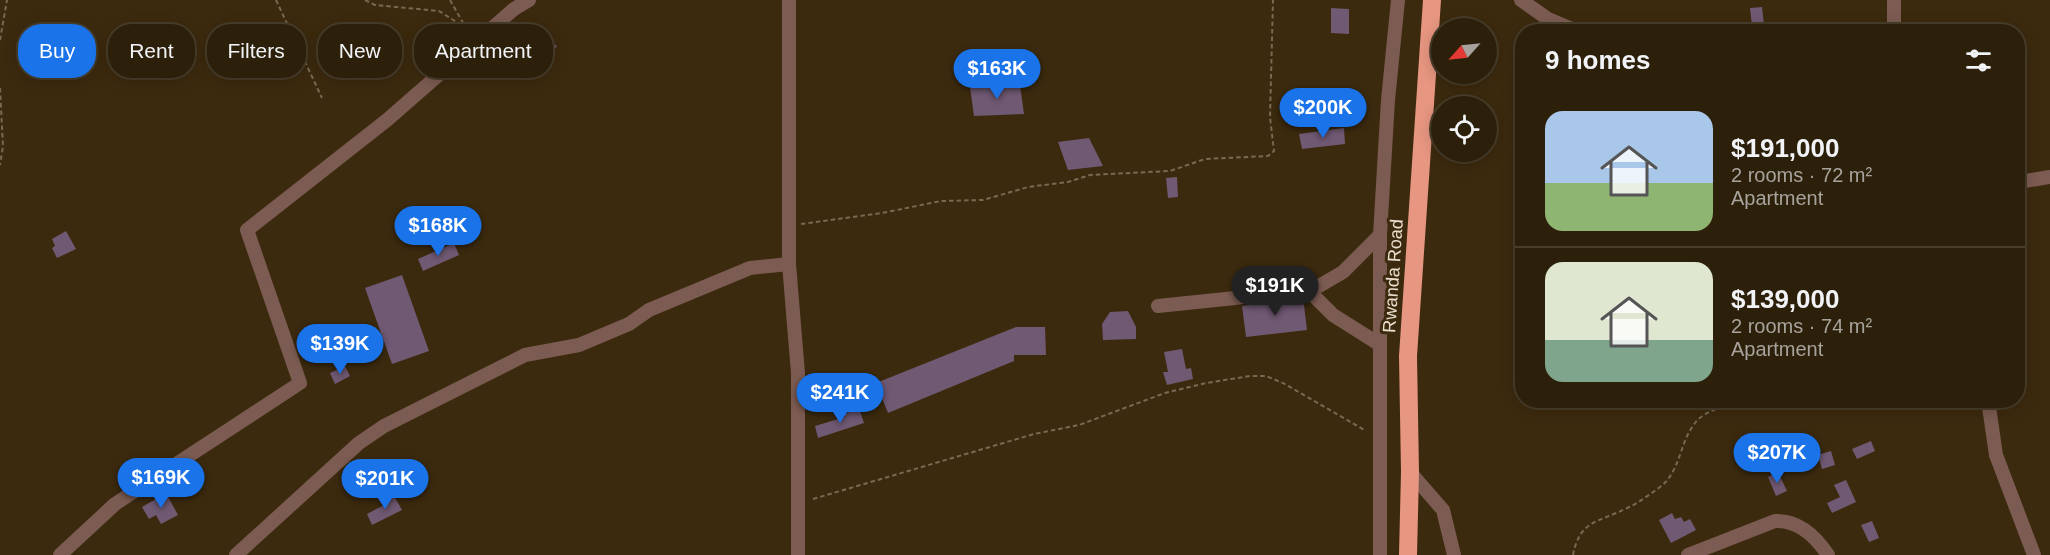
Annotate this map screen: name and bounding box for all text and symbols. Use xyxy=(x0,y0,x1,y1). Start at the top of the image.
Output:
north arrow xyxy=(1431,18,1497,84)
map controls xyxy=(1431,18,1497,162)
chip: Buy xyxy=(18,24,96,78)
chip: Rent xyxy=(108,24,195,78)
chip: Filters xyxy=(207,24,306,78)
chip: New xyxy=(318,24,402,78)
chip: Apartment xyxy=(414,24,553,78)
icon: filters xyxy=(1962,44,1995,77)
text: 9 homes xyxy=(1545,45,1651,75)
pin: $163K xyxy=(955,49,1039,100)
text: $163K xyxy=(968,57,1026,79)
pin: $200K xyxy=(1281,88,1365,139)
text: $200K xyxy=(1294,96,1352,118)
button: locate xyxy=(1431,96,1497,162)
text: $191,000 xyxy=(1731,133,1839,163)
icon: home xyxy=(1593,135,1665,207)
text: 2 rooms · 72 m² xyxy=(1731,164,1872,186)
text: Apartment xyxy=(1731,187,1823,209)
pin: $168K xyxy=(396,206,480,257)
text: $168K xyxy=(409,214,467,236)
street label: Rwanda Road xyxy=(1379,218,1407,334)
pin: $191K xyxy=(1233,266,1317,317)
text: $191K xyxy=(1246,274,1304,296)
text: $139,000 xyxy=(1731,284,1839,314)
icon: home xyxy=(1593,286,1665,358)
text: 2 rooms · 74 m² xyxy=(1731,315,1872,337)
pin: $139K xyxy=(298,324,382,375)
text: $139K xyxy=(311,332,369,354)
text: Apartment xyxy=(1731,338,1823,360)
pin: $241K xyxy=(798,373,882,424)
text: $241K xyxy=(811,381,869,403)
pin: $207K xyxy=(1735,433,1819,484)
text: $207K xyxy=(1748,441,1806,463)
pin: $169K xyxy=(119,458,203,509)
pin: $201K xyxy=(343,459,427,510)
text: $169K xyxy=(132,466,190,488)
text: $201K xyxy=(356,467,414,489)

